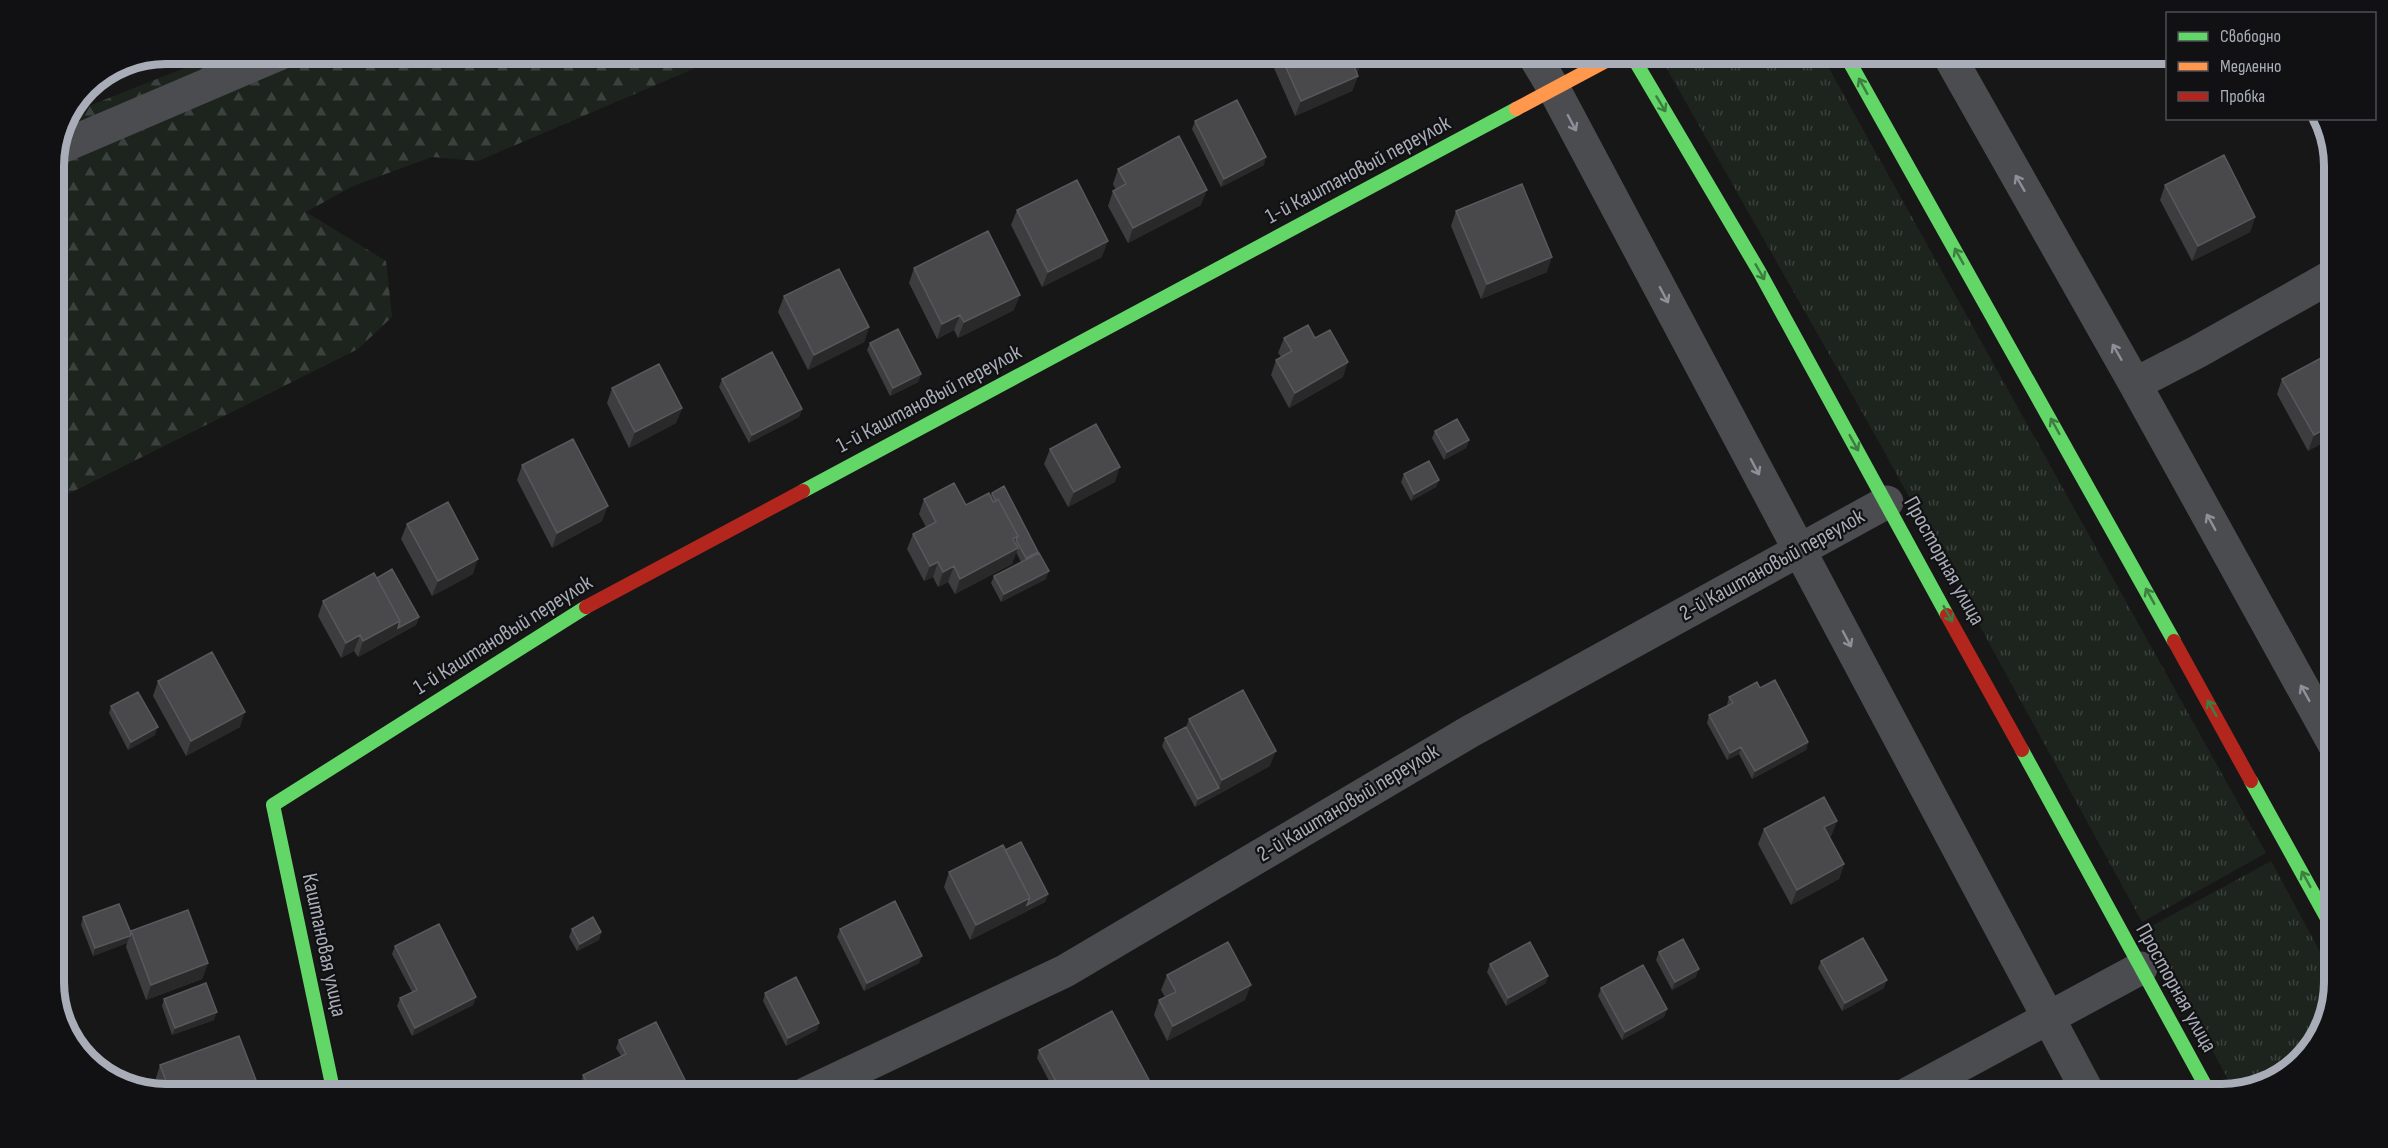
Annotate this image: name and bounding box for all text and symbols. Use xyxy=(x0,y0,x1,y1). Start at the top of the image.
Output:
legend xyxy=(2166,12,2376,120)
text: Свободно xyxy=(2220,26,2281,47)
text: Медленно xyxy=(2220,56,2282,77)
one-way arrow xyxy=(1857,78,1869,95)
text: Пробка xyxy=(2220,86,2265,107)
one-way arrow xyxy=(1655,95,1667,112)
street label: 1-й Каштановый переулок xyxy=(1261,109,1456,230)
one-way arrow xyxy=(1566,114,1578,131)
one-way arrow xyxy=(2014,174,2025,192)
one-way arrow xyxy=(1953,248,1965,265)
one-way arrow xyxy=(1755,263,1766,281)
one-way arrow xyxy=(1658,286,1670,303)
street label: 1-й Каштановый переулок xyxy=(832,338,1027,459)
one-way arrow xyxy=(2110,344,2122,361)
one-way arrow xyxy=(2049,418,2061,435)
one-way arrow xyxy=(1848,434,1860,451)
one-way arrow xyxy=(1750,458,1761,476)
street label: Просторная улица xyxy=(1897,492,1991,630)
street label: 2-й Каштановый переулок xyxy=(1675,503,1870,627)
one-way arrow xyxy=(2205,514,2216,532)
street label: 1-й Каштановый переулок xyxy=(409,569,598,701)
one-way arrow xyxy=(2143,588,2155,605)
one-way arrow xyxy=(1942,605,1954,622)
one-way arrow xyxy=(1842,630,1853,648)
one-way arrow xyxy=(2299,685,2311,702)
one-way arrow xyxy=(2206,700,2217,718)
street label: 2-й Каштановый переулок xyxy=(1252,738,1444,868)
street label: Каштановая улица xyxy=(296,871,352,1019)
one-way arrow xyxy=(2300,871,2312,888)
street label: Просторная улица xyxy=(2129,919,2223,1057)

